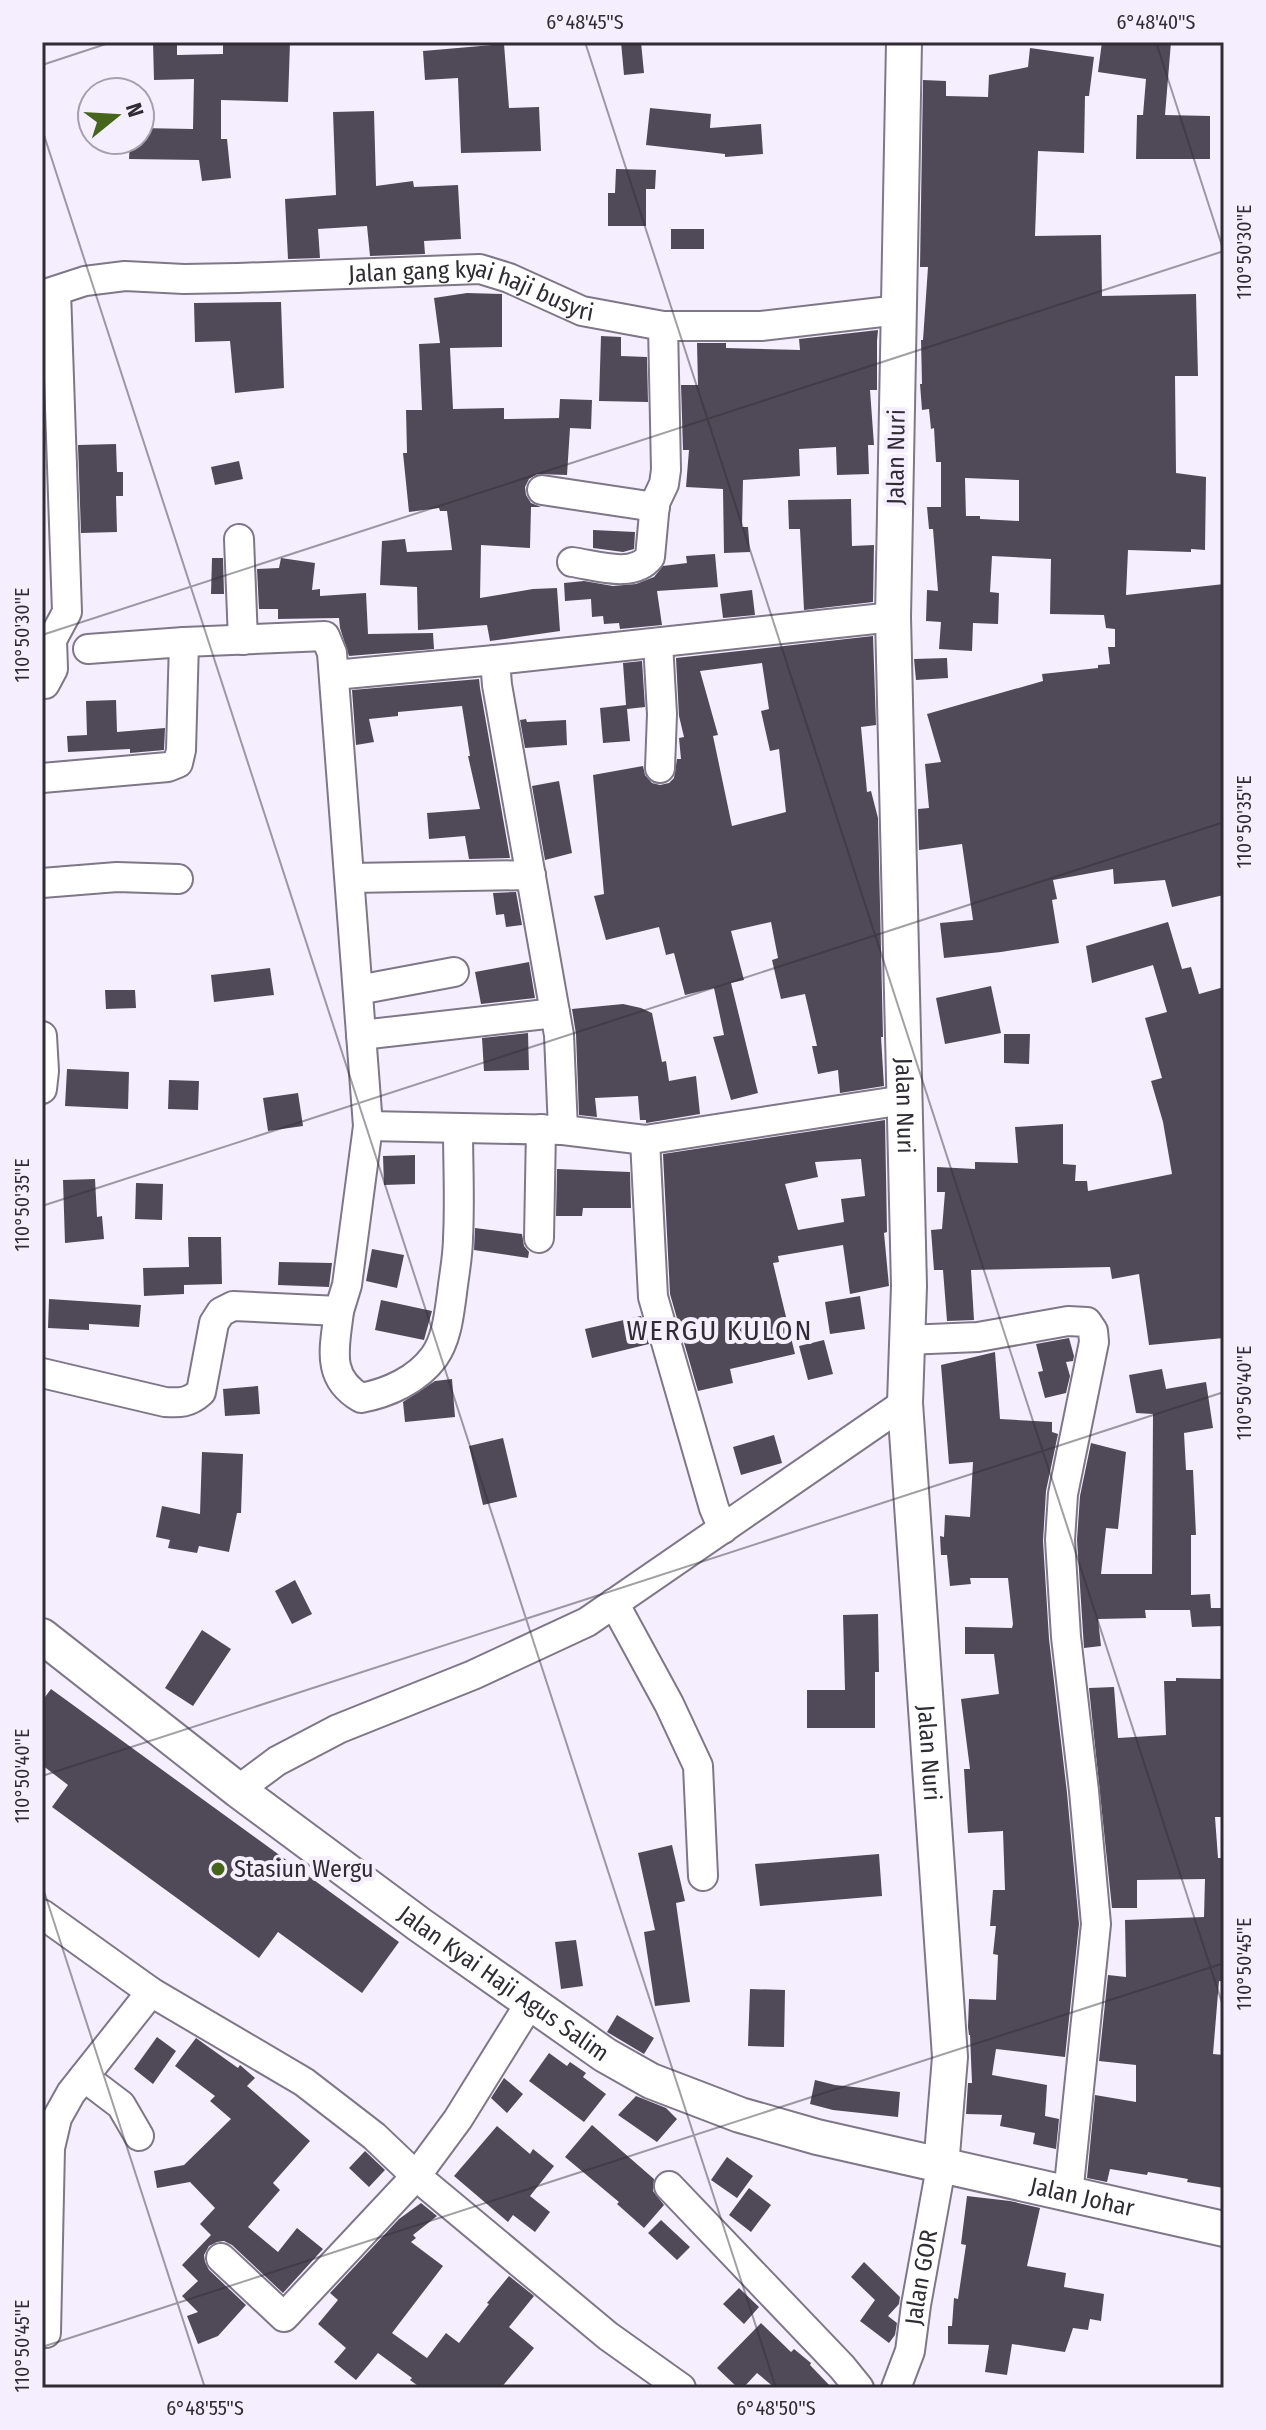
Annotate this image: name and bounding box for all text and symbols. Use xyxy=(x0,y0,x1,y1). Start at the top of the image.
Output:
text: 6°48'45"S xyxy=(546,10,624,34)
text: 6°48'40"S xyxy=(1116,10,1196,34)
north arrow xyxy=(76,76,156,156)
text: N xyxy=(120,100,149,120)
text: 110°50'30"E xyxy=(1232,205,1256,299)
street label: Jalan gang kyai haji busyri xyxy=(348,255,596,327)
street label: Jalan Nuri xyxy=(881,409,911,505)
text: 110°50'30"E xyxy=(10,588,34,682)
text: 110°50'35"E xyxy=(1232,775,1256,869)
street label: Jalan Nuri xyxy=(890,1057,920,1154)
text: 110°50'35"E xyxy=(10,1158,34,1252)
district label: WERGU KULON xyxy=(626,1314,814,1347)
text: 110°50'40"E xyxy=(1232,1346,1256,1440)
street label: Jalan Nuri xyxy=(912,1704,946,1802)
text: 110°50'40"E xyxy=(10,1729,34,1823)
place label: Stasiun Wergu xyxy=(234,1855,374,1883)
marker: Stasiun Wergu xyxy=(209,1860,227,1878)
street label: Jalan Kyai Haji Agus Salim xyxy=(393,1900,614,2067)
text: 110°50'45"E xyxy=(1232,1918,1256,2010)
street label: Jalan Johar xyxy=(1027,2172,1138,2222)
street label: Jalan GOR xyxy=(900,2228,943,2327)
text: 110°50'45"E xyxy=(10,2300,34,2392)
text: 6°48'55"S xyxy=(166,2396,244,2420)
text: 6°48'50"S xyxy=(736,2396,816,2420)

